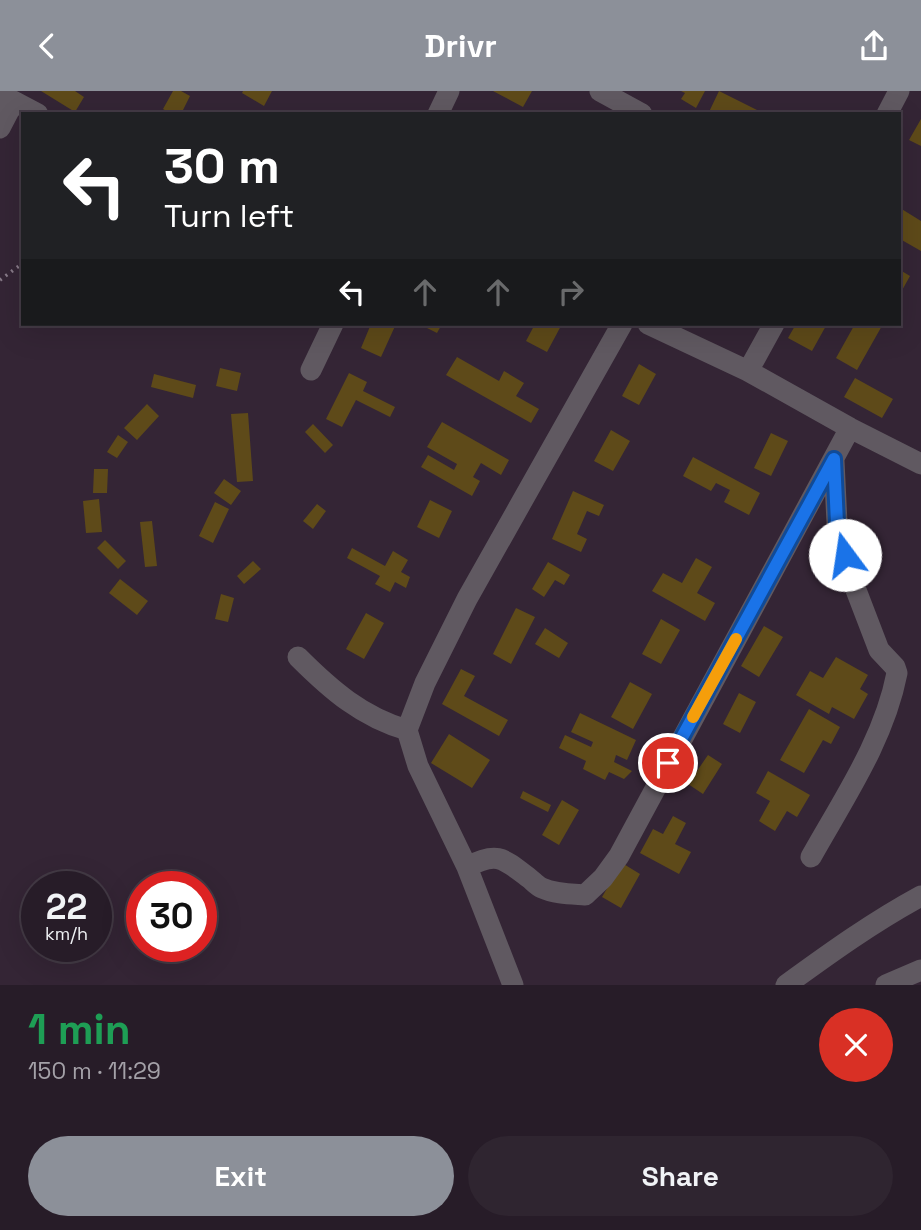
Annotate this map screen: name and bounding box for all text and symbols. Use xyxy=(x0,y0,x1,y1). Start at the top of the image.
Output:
text: Drivr xyxy=(424,26,497,66)
icon: back xyxy=(28,27,66,65)
icon: share xyxy=(855,27,893,65)
text: 30 m xyxy=(164,135,280,197)
icon: left xyxy=(49,140,140,231)
text: Turn left xyxy=(164,196,294,236)
icon: left xyxy=(333,273,371,311)
icon: ahead xyxy=(406,273,444,311)
icon: ahead xyxy=(479,273,517,311)
icon: right xyxy=(552,273,590,311)
position arrow xyxy=(808,518,882,592)
pin xyxy=(638,733,698,793)
icon: arrive xyxy=(649,744,687,782)
speed limit sign: 30 xyxy=(126,871,217,962)
text: 22 xyxy=(46,885,87,929)
text: km/h xyxy=(45,922,88,945)
text: 1 min xyxy=(28,1003,131,1056)
button: close xyxy=(819,1008,893,1082)
text: 150 m · 11:29 xyxy=(28,1056,161,1086)
button: Exit xyxy=(28,1136,454,1216)
button: Share xyxy=(468,1136,893,1216)

